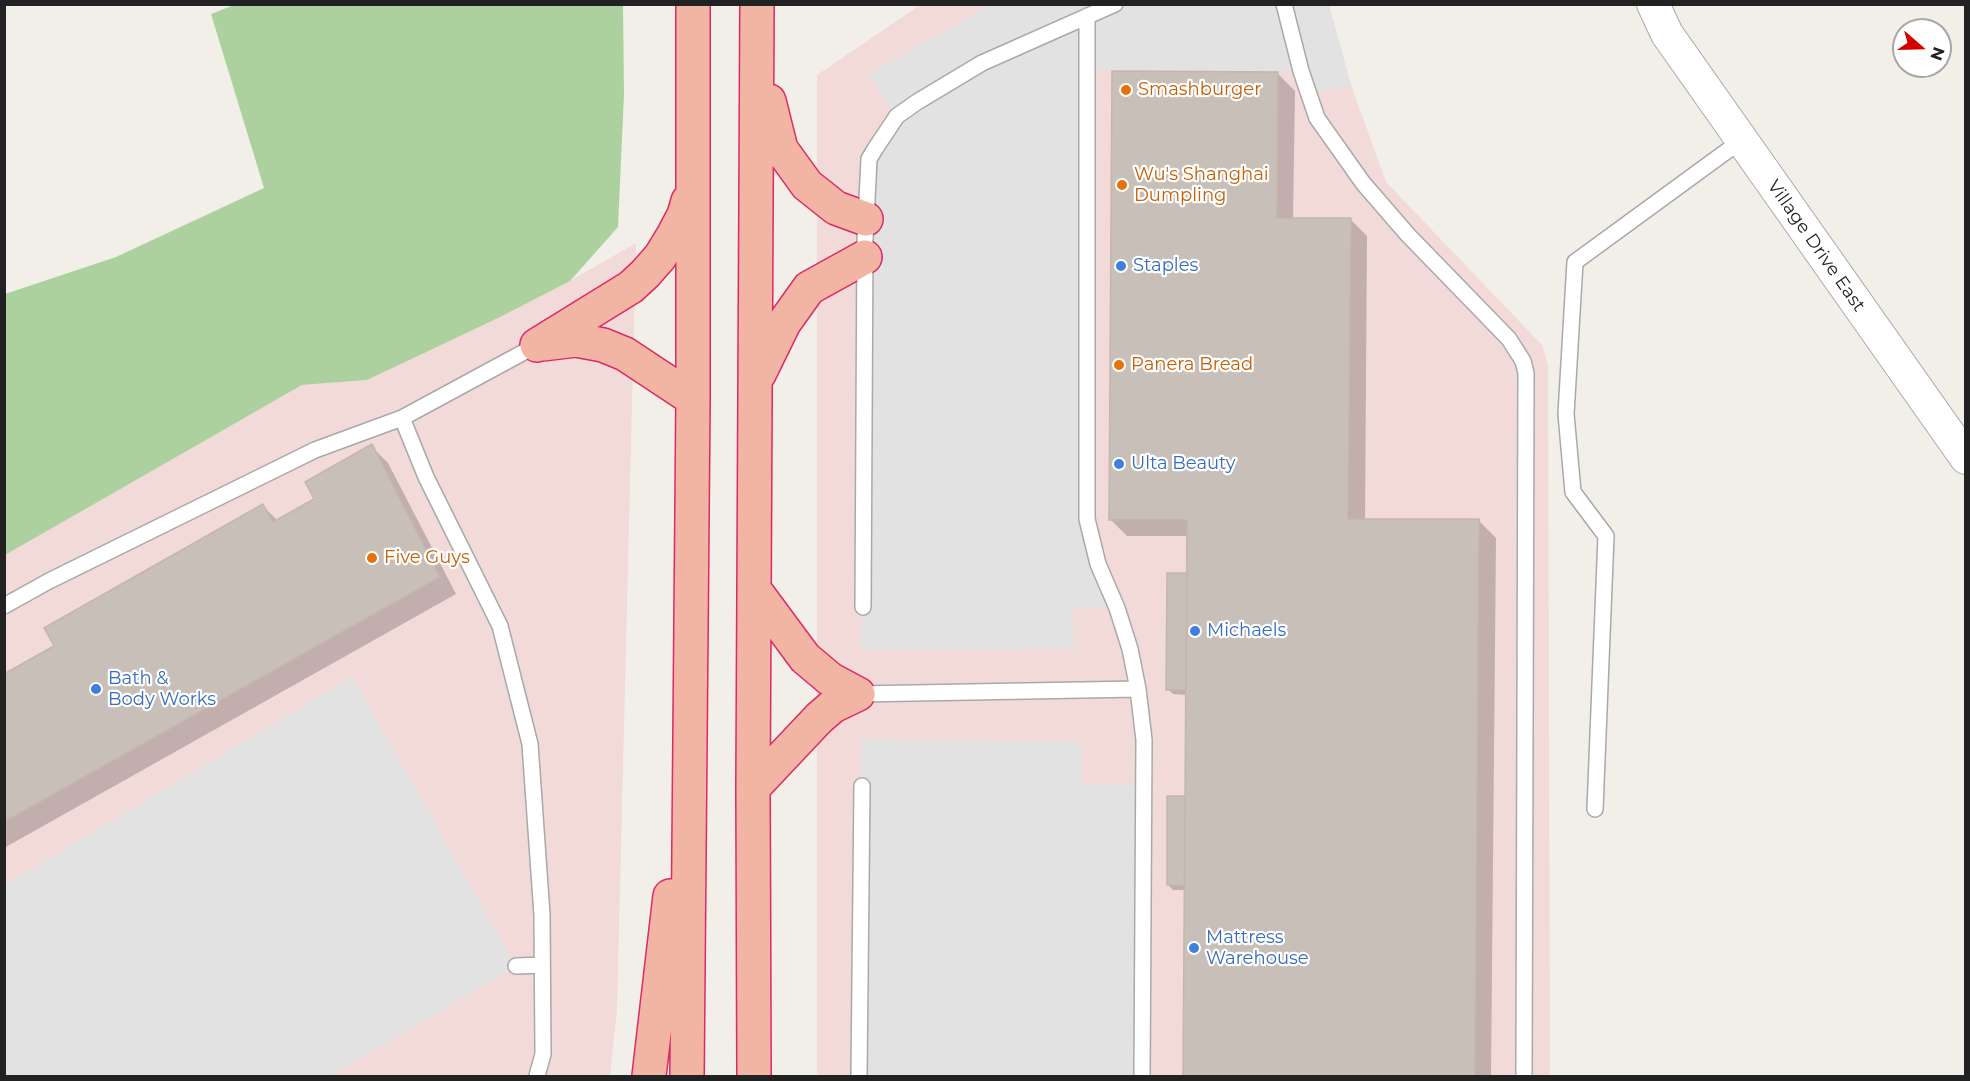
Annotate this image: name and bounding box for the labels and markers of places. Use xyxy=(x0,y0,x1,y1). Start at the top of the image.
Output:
place label: Smashburger xyxy=(1138,79,1261,101)
marker: Smashburger xyxy=(1119,83,1133,97)
place label: Wu's Shanghai Dumpling xyxy=(1134,164,1269,207)
marker: Wu's Shanghai Dumpling xyxy=(1115,178,1129,192)
place label: Staples xyxy=(1133,255,1198,277)
marker: Staples xyxy=(1114,259,1128,273)
place label: Panera Bread xyxy=(1131,354,1253,376)
marker: Panera Bread xyxy=(1112,358,1126,372)
place label: Ulta Beauty xyxy=(1131,453,1236,475)
marker: Ulta Beauty xyxy=(1112,457,1126,471)
place label: Five Guys xyxy=(384,547,470,569)
marker: Five Guys xyxy=(365,551,379,565)
place label: Michaels xyxy=(1207,620,1286,642)
marker: Michaels xyxy=(1188,624,1202,638)
place label: Bath & Body Works xyxy=(108,668,216,710)
marker: Bath & Body Works xyxy=(89,682,103,696)
place label: Mattress Warehouse xyxy=(1206,927,1309,970)
marker: Mattress Warehouse xyxy=(1187,941,1201,955)

